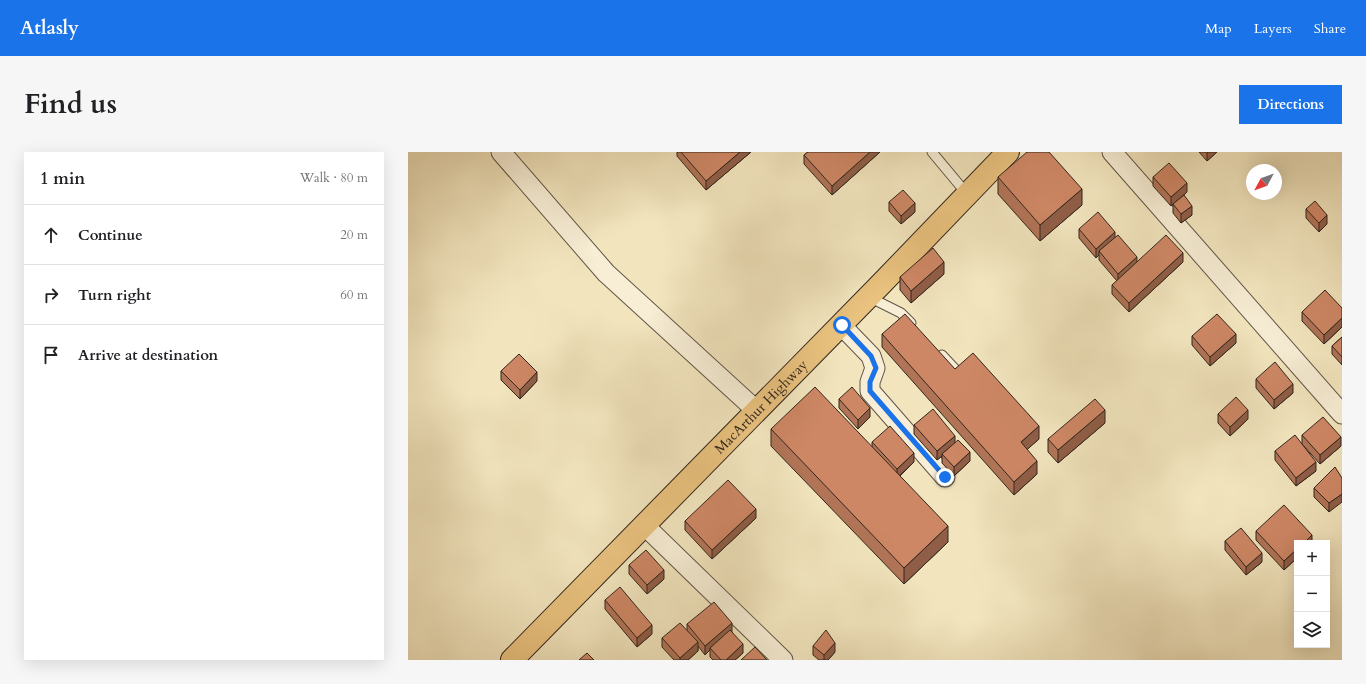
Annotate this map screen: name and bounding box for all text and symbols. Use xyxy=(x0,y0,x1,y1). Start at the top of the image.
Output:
text: Atlasly xyxy=(20,15,79,41)
text: Map xyxy=(1205,19,1232,38)
text: Layers xyxy=(1254,19,1292,38)
text: Share xyxy=(1314,19,1346,38)
text: Find us xyxy=(24,85,117,123)
button: Directions xyxy=(1239,85,1342,124)
north arrow xyxy=(1246,164,1282,200)
text: 1 min xyxy=(40,167,85,190)
text: Walk · 80 m xyxy=(300,169,368,187)
icon: ahead xyxy=(40,224,62,246)
text: Continue xyxy=(78,225,143,245)
text: 20 m xyxy=(340,226,368,244)
icon: right xyxy=(40,284,62,306)
text: Turn right xyxy=(78,285,151,305)
text: 60 m xyxy=(340,286,368,304)
route start xyxy=(833,316,851,334)
icon: arrive xyxy=(40,344,62,366)
text: Arrive at destination xyxy=(78,345,218,365)
street label: MacArthur Highway xyxy=(710,355,812,458)
route end xyxy=(936,468,954,486)
map controls xyxy=(1294,540,1330,648)
button: + xyxy=(1294,540,1330,576)
button: − xyxy=(1294,576,1330,612)
button: layers xyxy=(1294,612,1330,648)

